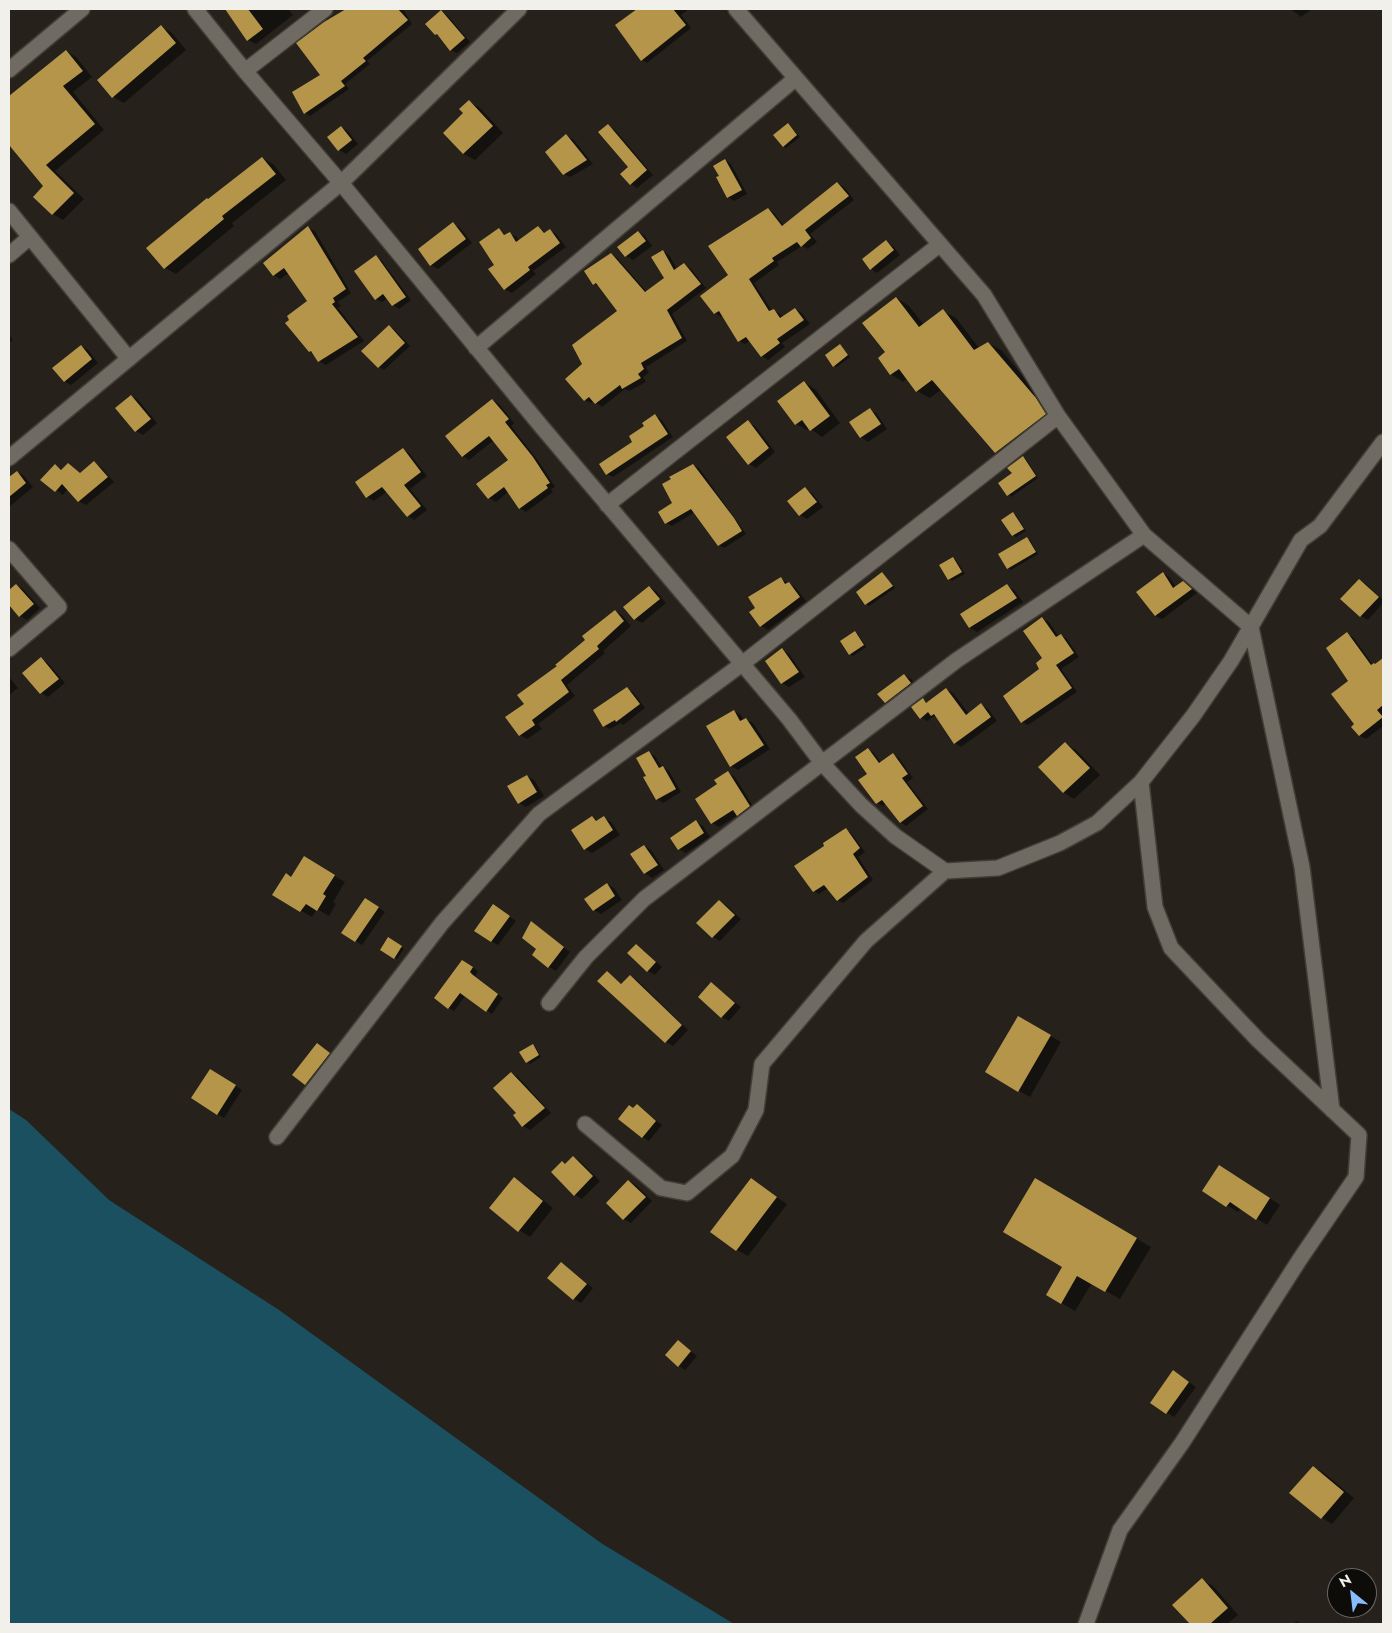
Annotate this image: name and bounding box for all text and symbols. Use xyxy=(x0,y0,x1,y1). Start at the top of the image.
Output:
north arrow xyxy=(1327,1568,1377,1618)
text: N xyxy=(1335,1569,1355,1592)

